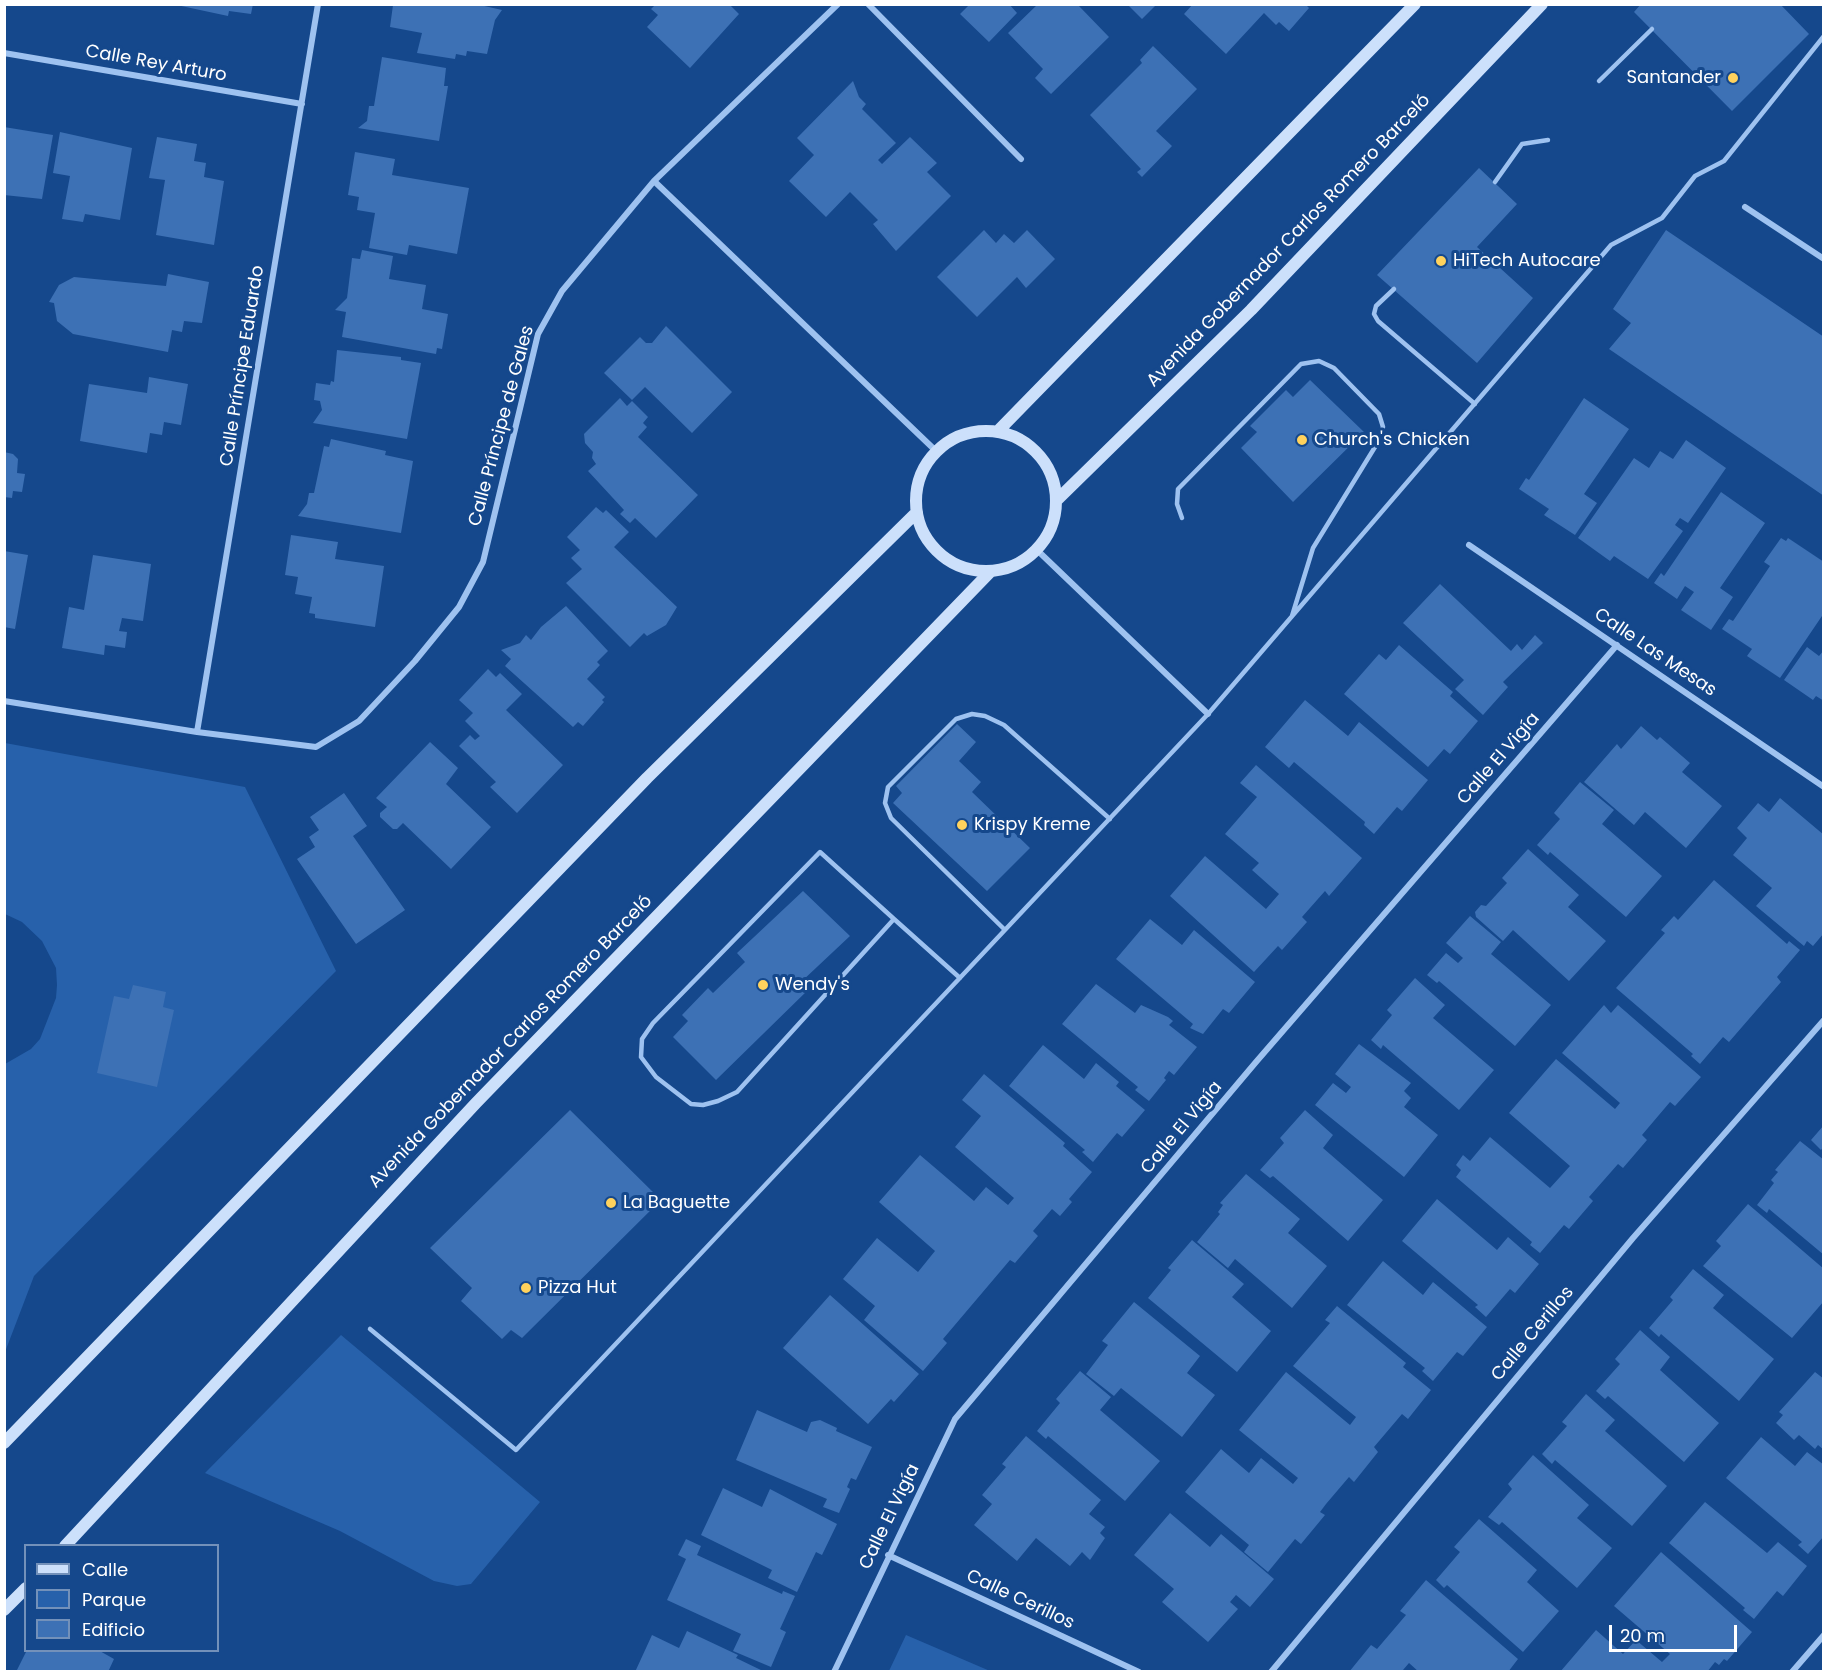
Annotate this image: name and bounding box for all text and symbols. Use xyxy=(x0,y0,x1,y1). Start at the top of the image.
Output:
street label: Calle Rey Arturo xyxy=(84,41,228,87)
place label: Santander xyxy=(1626,67,1721,89)
marker: Santander xyxy=(1726,71,1740,85)
street label: Avenida Gobernador Carlos Romero Barceló xyxy=(1143,90,1435,392)
place label: HiTech Autocare xyxy=(1453,250,1601,272)
marker: HiTech Autocare xyxy=(1434,254,1448,268)
street label: Calle Príncipe Eduardo xyxy=(216,264,270,468)
street label: Calle Príncipe de Gales xyxy=(465,323,539,529)
place label: Church's Chicken xyxy=(1314,429,1470,451)
marker: Church's Chicken xyxy=(1295,433,1309,447)
street label: Calle Las Mesas xyxy=(1590,604,1720,702)
street label: Calle El Vigía xyxy=(1453,709,1545,809)
place label: Krispy Kreme xyxy=(974,814,1091,836)
marker: Krispy Kreme xyxy=(955,818,969,832)
street label: Avenida Gobernador Carlos Romero Barceló xyxy=(365,891,657,1193)
place label: Wendy's xyxy=(775,974,850,996)
marker: Wendy's xyxy=(756,978,770,992)
street label: Calle El Vigía xyxy=(1137,1077,1227,1179)
place label: La Baguette xyxy=(623,1192,730,1214)
marker: La Baguette xyxy=(604,1196,618,1210)
place label: Pizza Hut xyxy=(538,1277,617,1299)
marker: Pizza Hut xyxy=(519,1281,533,1295)
street label: Calle Cerillos xyxy=(1487,1282,1579,1386)
street label: Calle El Vigía xyxy=(855,1461,925,1573)
legend xyxy=(24,1544,219,1652)
text: Calle xyxy=(82,1557,128,1582)
street label: Calle Cerillos xyxy=(962,1566,1078,1634)
text: Parque xyxy=(82,1587,146,1612)
scale bar xyxy=(1612,1613,1740,1651)
text: Edificio xyxy=(82,1617,145,1642)
text: 20 m xyxy=(1620,1623,1665,1648)

